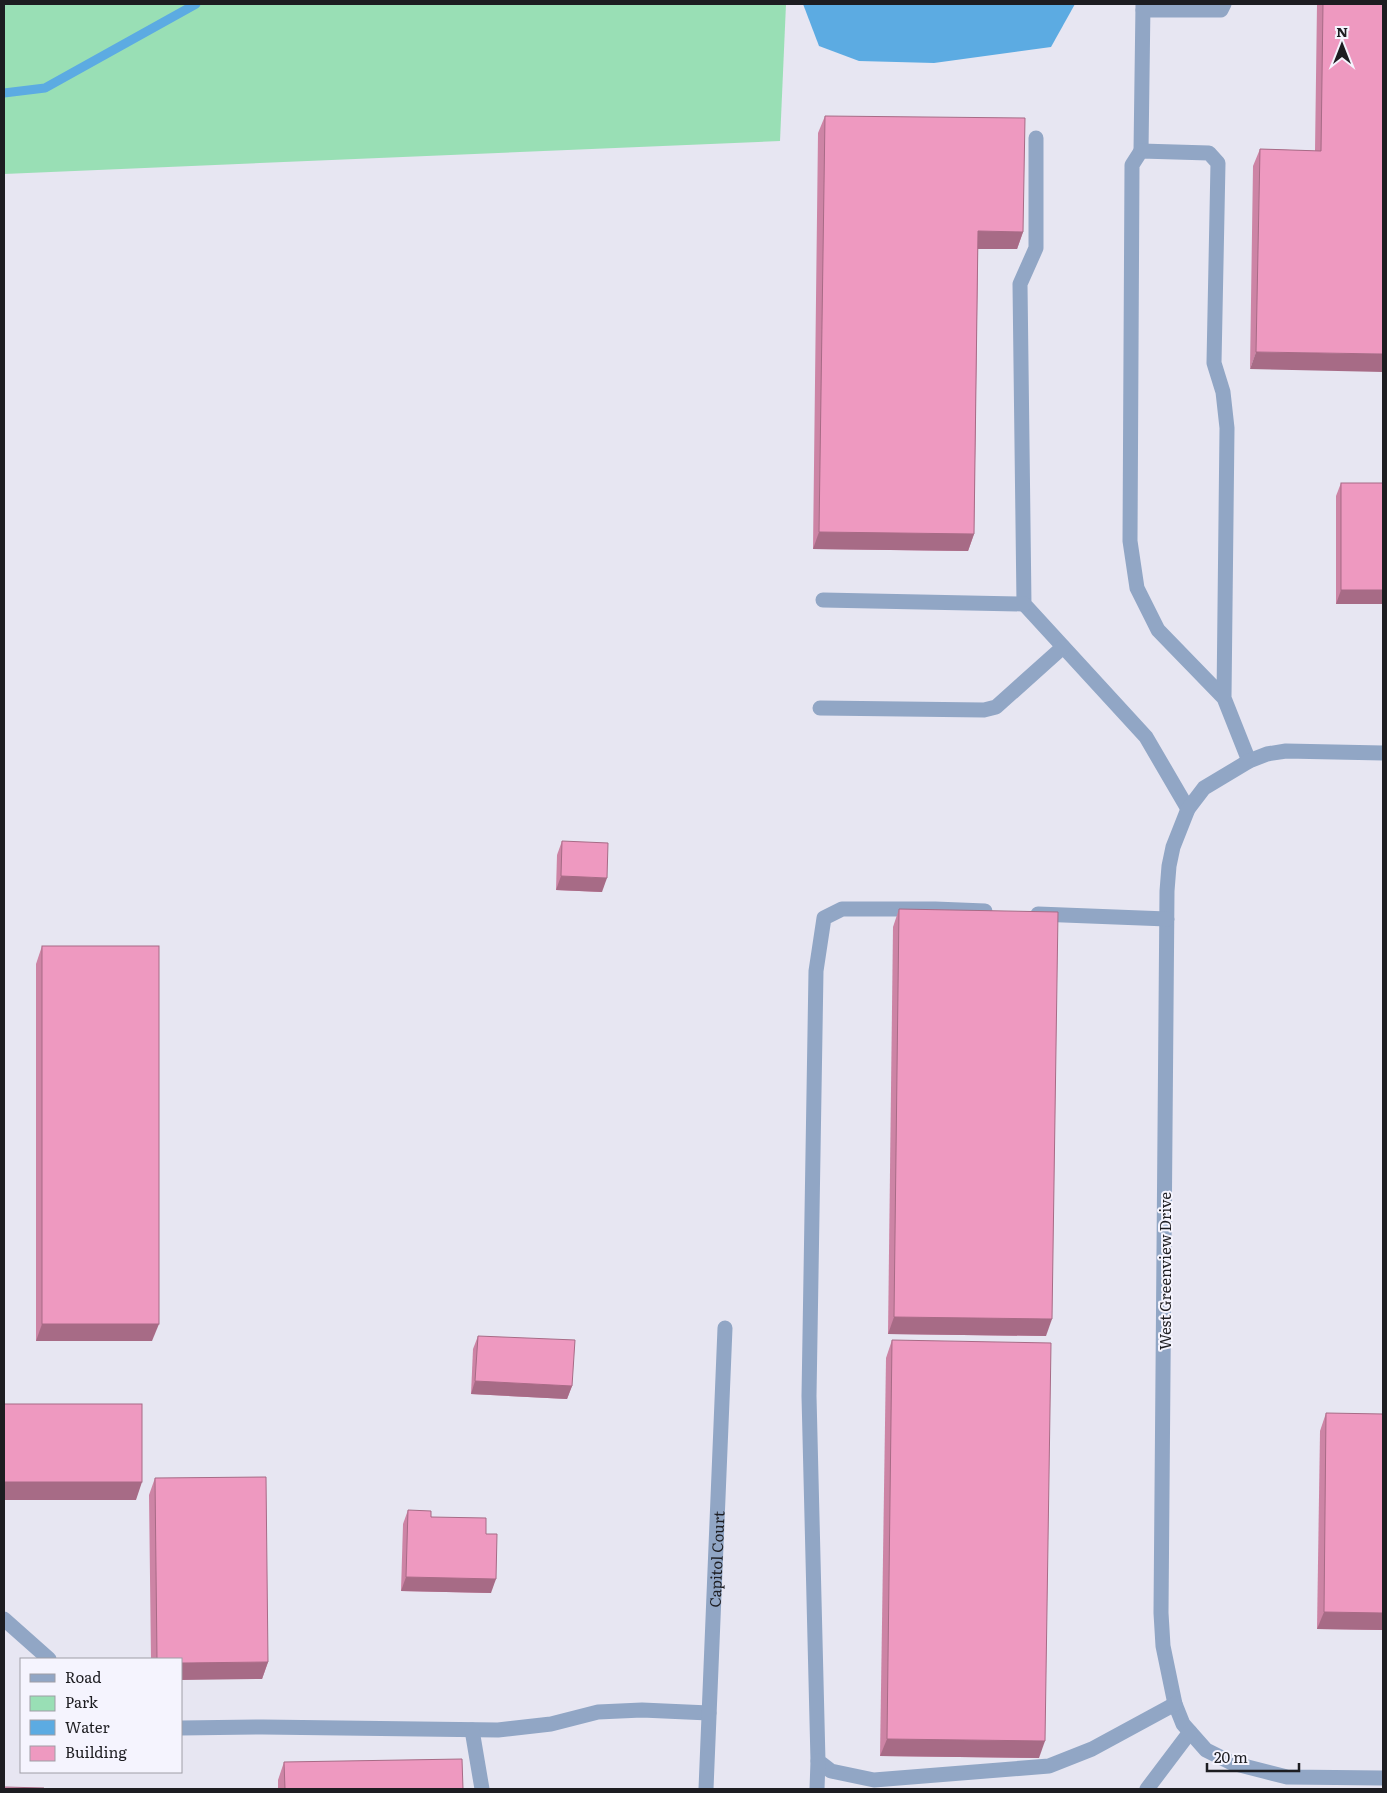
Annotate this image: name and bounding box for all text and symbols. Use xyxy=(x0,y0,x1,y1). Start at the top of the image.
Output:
north arrow xyxy=(1317,20,1367,70)
text: N xyxy=(1336,21,1348,41)
street label: West Greenview Drive xyxy=(1153,1192,1176,1350)
street label: Capitol Court xyxy=(702,1510,729,1608)
legend xyxy=(20,1658,182,1773)
text: Road xyxy=(65,1665,101,1688)
text: Park xyxy=(65,1690,99,1713)
text: Water xyxy=(65,1715,110,1738)
text: Building xyxy=(65,1740,127,1763)
scale bar xyxy=(1207,1740,1300,1772)
text: 20 m xyxy=(1214,1745,1248,1768)

